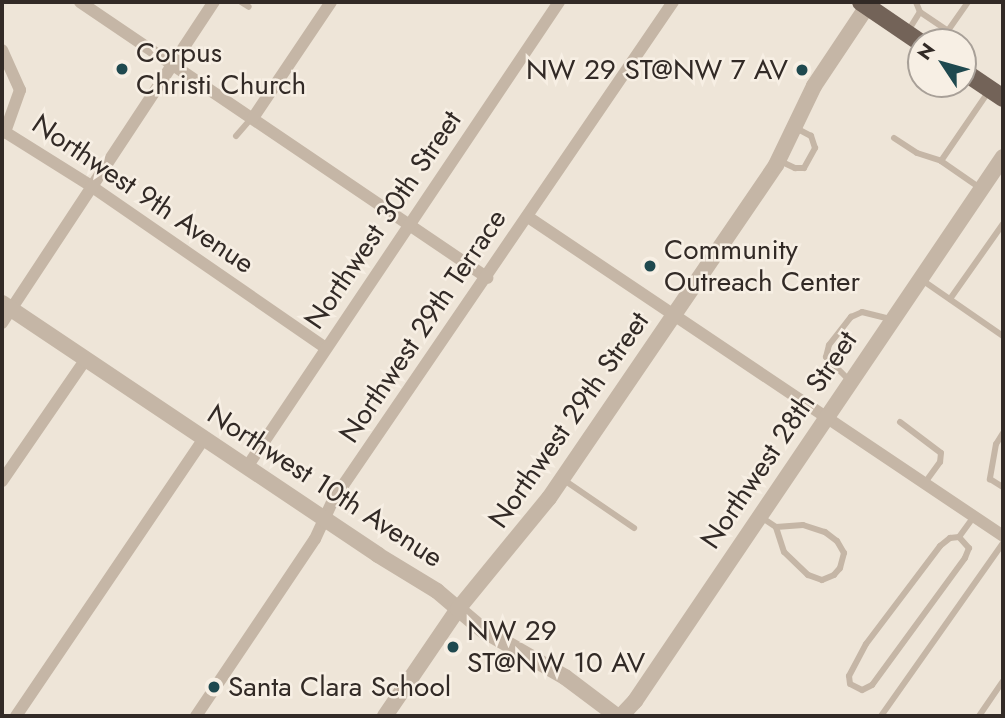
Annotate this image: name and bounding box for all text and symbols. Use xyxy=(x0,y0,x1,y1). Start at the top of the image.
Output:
north arrow xyxy=(907,28,977,98)
place label: Corpus Christi Church xyxy=(136,36,306,102)
text: N xyxy=(911,37,942,66)
place label: NW 29 ST@NW 7 AV xyxy=(526,53,788,87)
marker: Corpus Christi Church xyxy=(114,61,130,77)
marker: NW 29 ST@NW 7 AV xyxy=(794,62,810,78)
street label: Northwest 30th Street xyxy=(297,104,469,336)
street label: Northwest 9th Avenue xyxy=(26,107,260,281)
street label: Northwest 29th Terrace xyxy=(332,203,514,449)
place label: Community Outreach Center xyxy=(664,233,860,299)
marker: Community Outreach Center xyxy=(642,258,658,274)
street label: Northwest 29th Street xyxy=(482,306,656,534)
street label: Northwest 28th Street xyxy=(694,325,864,555)
street label: Northwest 10th Avenue xyxy=(201,397,449,575)
place label: NW 29 ST@NW 10 AV xyxy=(467,614,645,680)
marker: NW 29 ST@NW 10 AV xyxy=(445,639,461,655)
place label: Santa Clara School xyxy=(228,670,451,704)
marker: Santa Clara School xyxy=(206,679,222,695)

